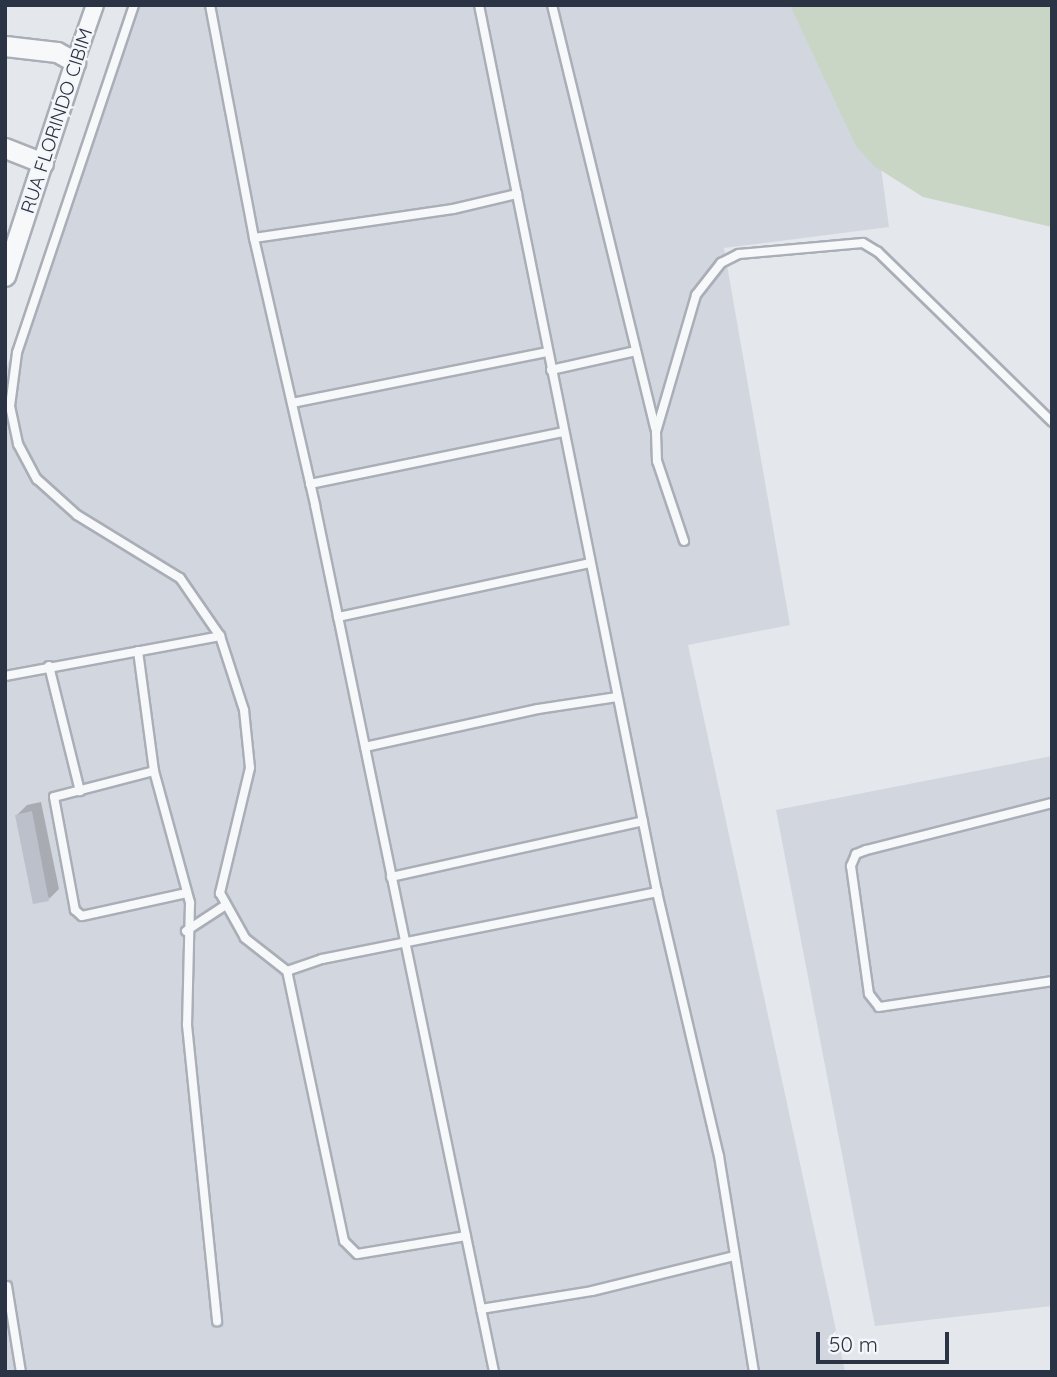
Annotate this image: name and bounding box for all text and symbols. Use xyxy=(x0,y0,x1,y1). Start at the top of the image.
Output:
street label: RUA FLORINDO CIBIM xyxy=(16,26,98,216)
scale bar xyxy=(819,1318,952,1362)
text: 50 m xyxy=(829,1331,878,1357)

